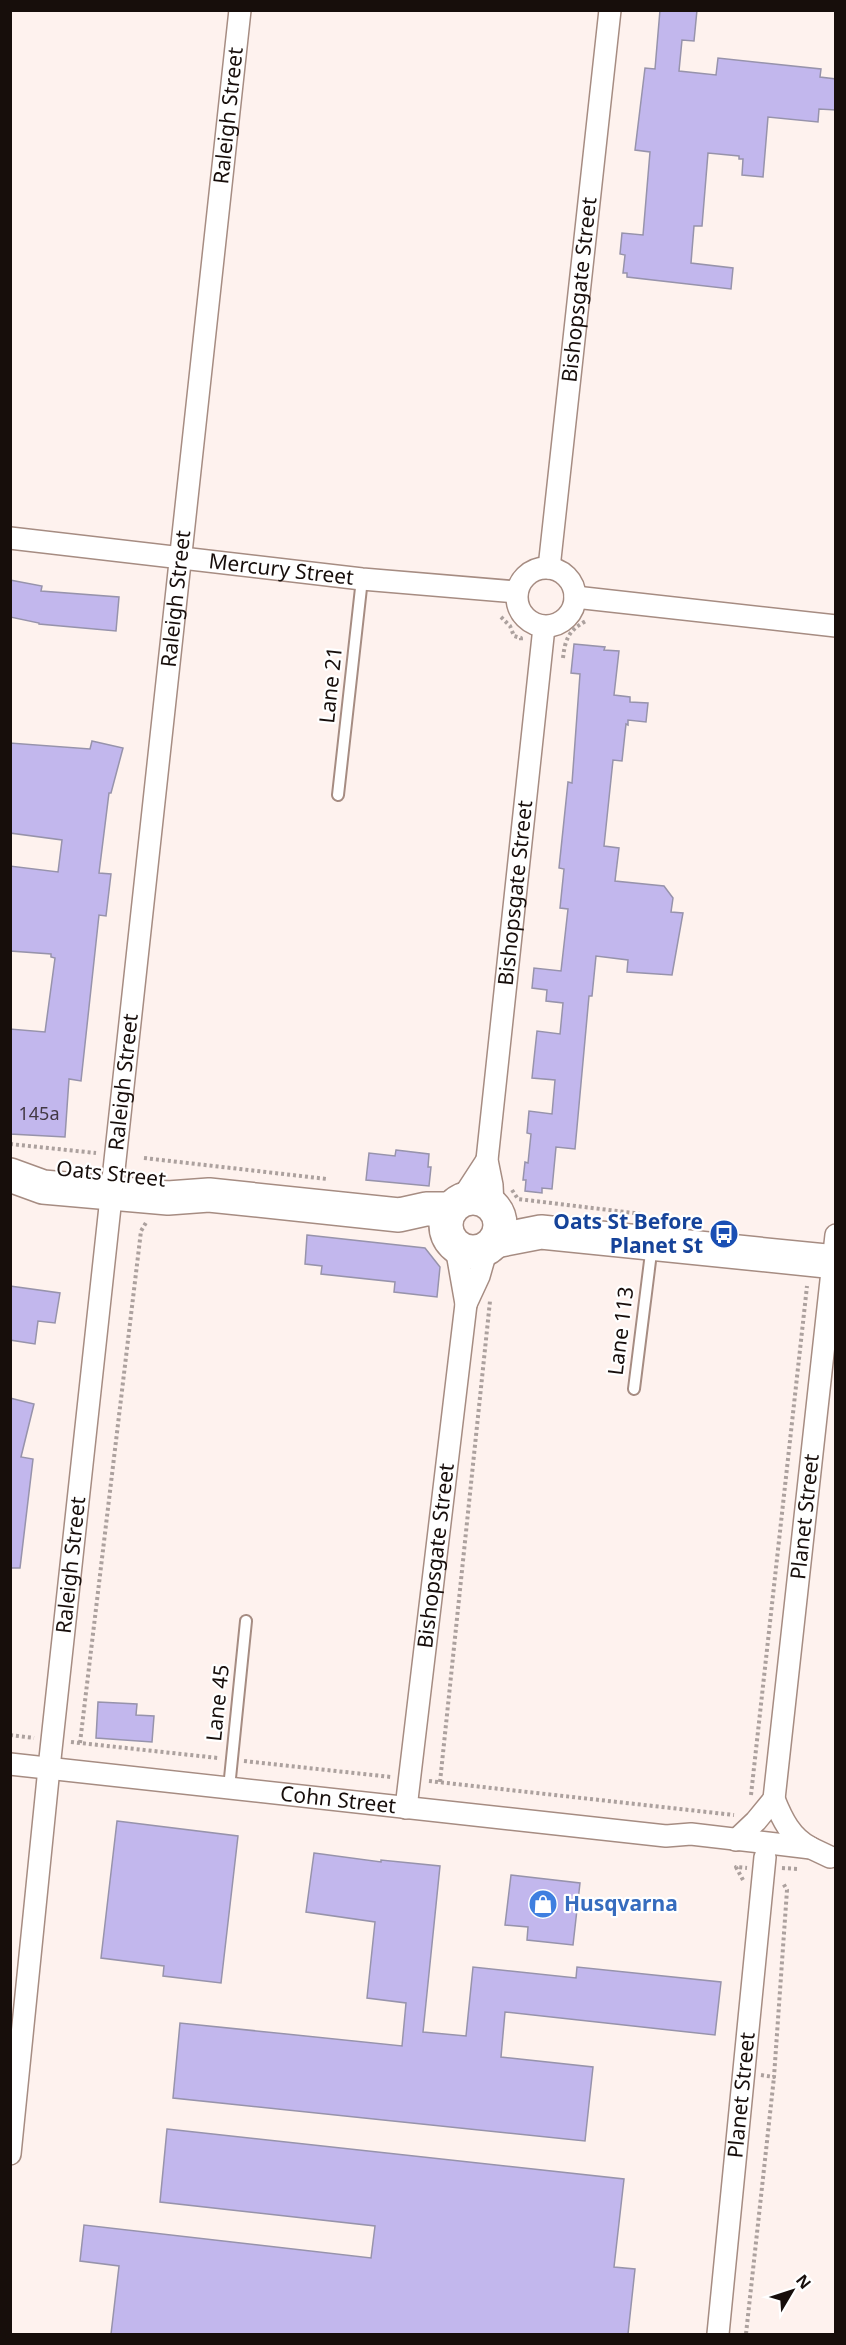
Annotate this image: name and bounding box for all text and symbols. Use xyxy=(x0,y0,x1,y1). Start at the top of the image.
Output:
street label: Raleigh Street xyxy=(206,45,249,186)
street label: Bishopsgate Street xyxy=(554,195,603,384)
street label: Raleigh Street xyxy=(154,528,196,669)
street label: Mercury Street xyxy=(207,546,356,591)
street label: Lane 21 xyxy=(312,645,348,725)
street label: Bishopsgate Street xyxy=(491,798,538,987)
street label: Raleigh Street xyxy=(101,1012,144,1152)
house number: 145a xyxy=(19,1101,60,1125)
street label: Oats Street xyxy=(55,1153,168,1193)
place label: Oats St Before Planet St xyxy=(553,1207,703,1259)
bus stop icon: Oats St Before Planet St xyxy=(708,1218,740,1250)
street label: Lane 113 xyxy=(601,1285,639,1377)
street label: Planet Street xyxy=(783,1452,825,1581)
street label: Bishopsgate Street xyxy=(410,1461,460,1650)
street label: Raleigh Street xyxy=(49,1495,91,1635)
street label: Lane 45 xyxy=(199,1663,235,1743)
street label: Cohn Street xyxy=(279,1779,398,1819)
shop icon: Husqvarna xyxy=(527,1888,559,1920)
place label: Husqvarna xyxy=(564,1889,678,1917)
street label: Planet Street xyxy=(720,2030,761,2159)
north arrow xyxy=(762,2261,822,2321)
text: N xyxy=(791,2270,816,2294)

